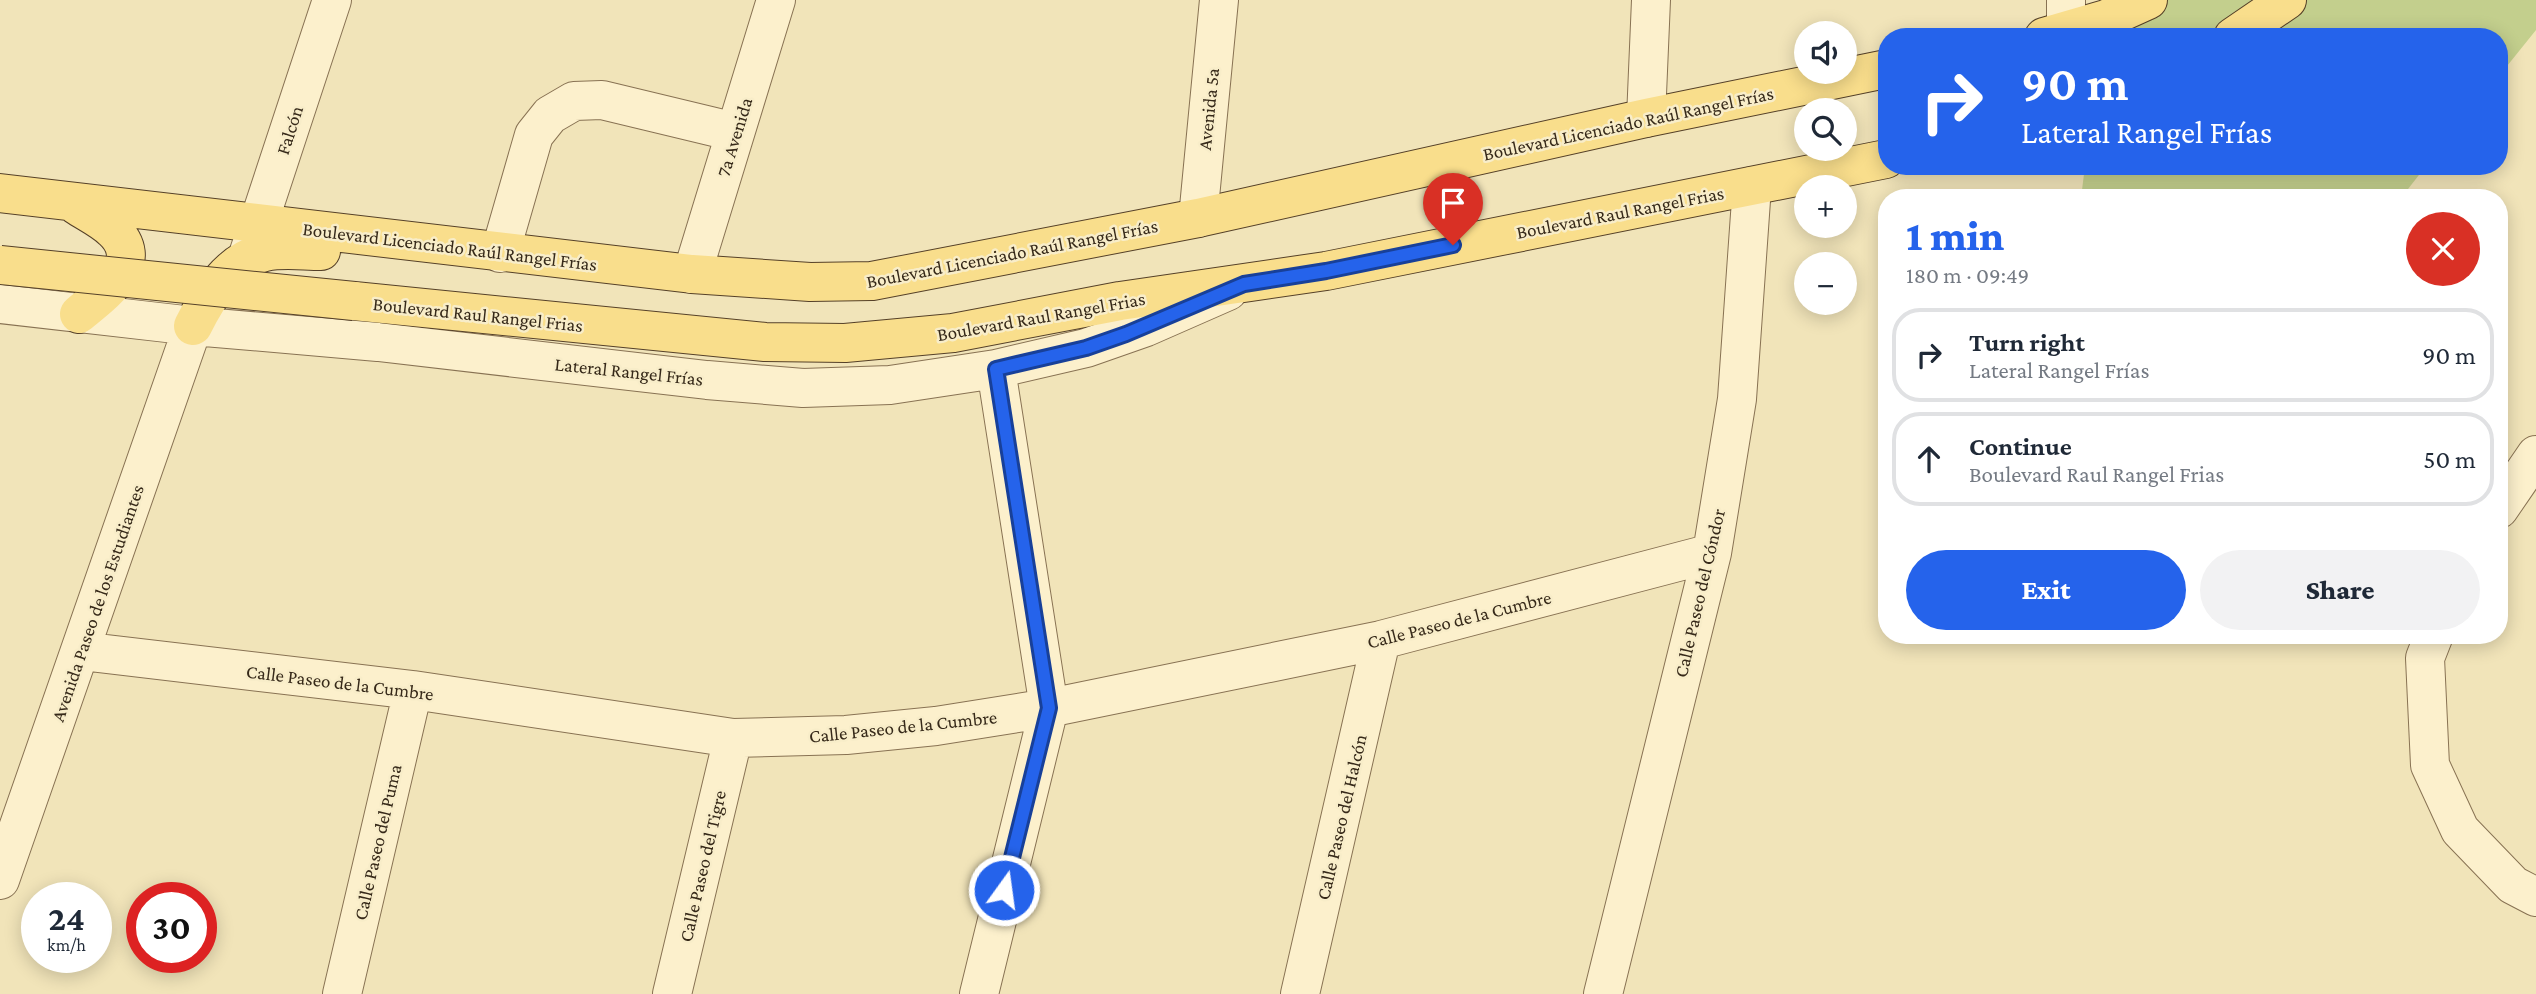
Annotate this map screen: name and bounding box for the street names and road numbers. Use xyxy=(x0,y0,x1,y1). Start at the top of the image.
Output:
street label: Avenida 5a xyxy=(1194,67,1223,151)
street label: Boulevard Licenciado Raúl Rangel Frías xyxy=(1481,82,1775,165)
street label: 7a Avenida xyxy=(712,95,757,179)
street label: Falcón xyxy=(272,103,307,157)
street label: Boulevard Raul Rangel Frias xyxy=(1515,182,1726,243)
street label: Boulevard Licenciado Raúl Rangel Frías xyxy=(865,215,1160,292)
street label: Boulevard Licenciado Raúl Rangel Frías xyxy=(302,218,598,275)
street label: Boulevard Raul Rangel Frias xyxy=(935,288,1147,345)
street label: Boulevard Raul Rangel Frias xyxy=(372,293,584,336)
street label: Lateral Rangel Frías xyxy=(554,353,704,390)
street label: Avenida Paseo de los Estudiantes xyxy=(47,482,148,724)
street label: Calle Paseo del Cóndor xyxy=(1670,506,1729,680)
street label: Calle Paseo de la Cumbre xyxy=(1365,586,1553,653)
street label: Calle Paseo de la Cumbre xyxy=(245,661,435,704)
street label: Calle Paseo de la Cumbre xyxy=(808,706,998,747)
street label: Calle Paseo del Halcón xyxy=(1312,732,1371,902)
street label: Calle Paseo del Puma xyxy=(349,762,406,922)
street label: Calle Paseo del Tigre xyxy=(675,788,730,944)

